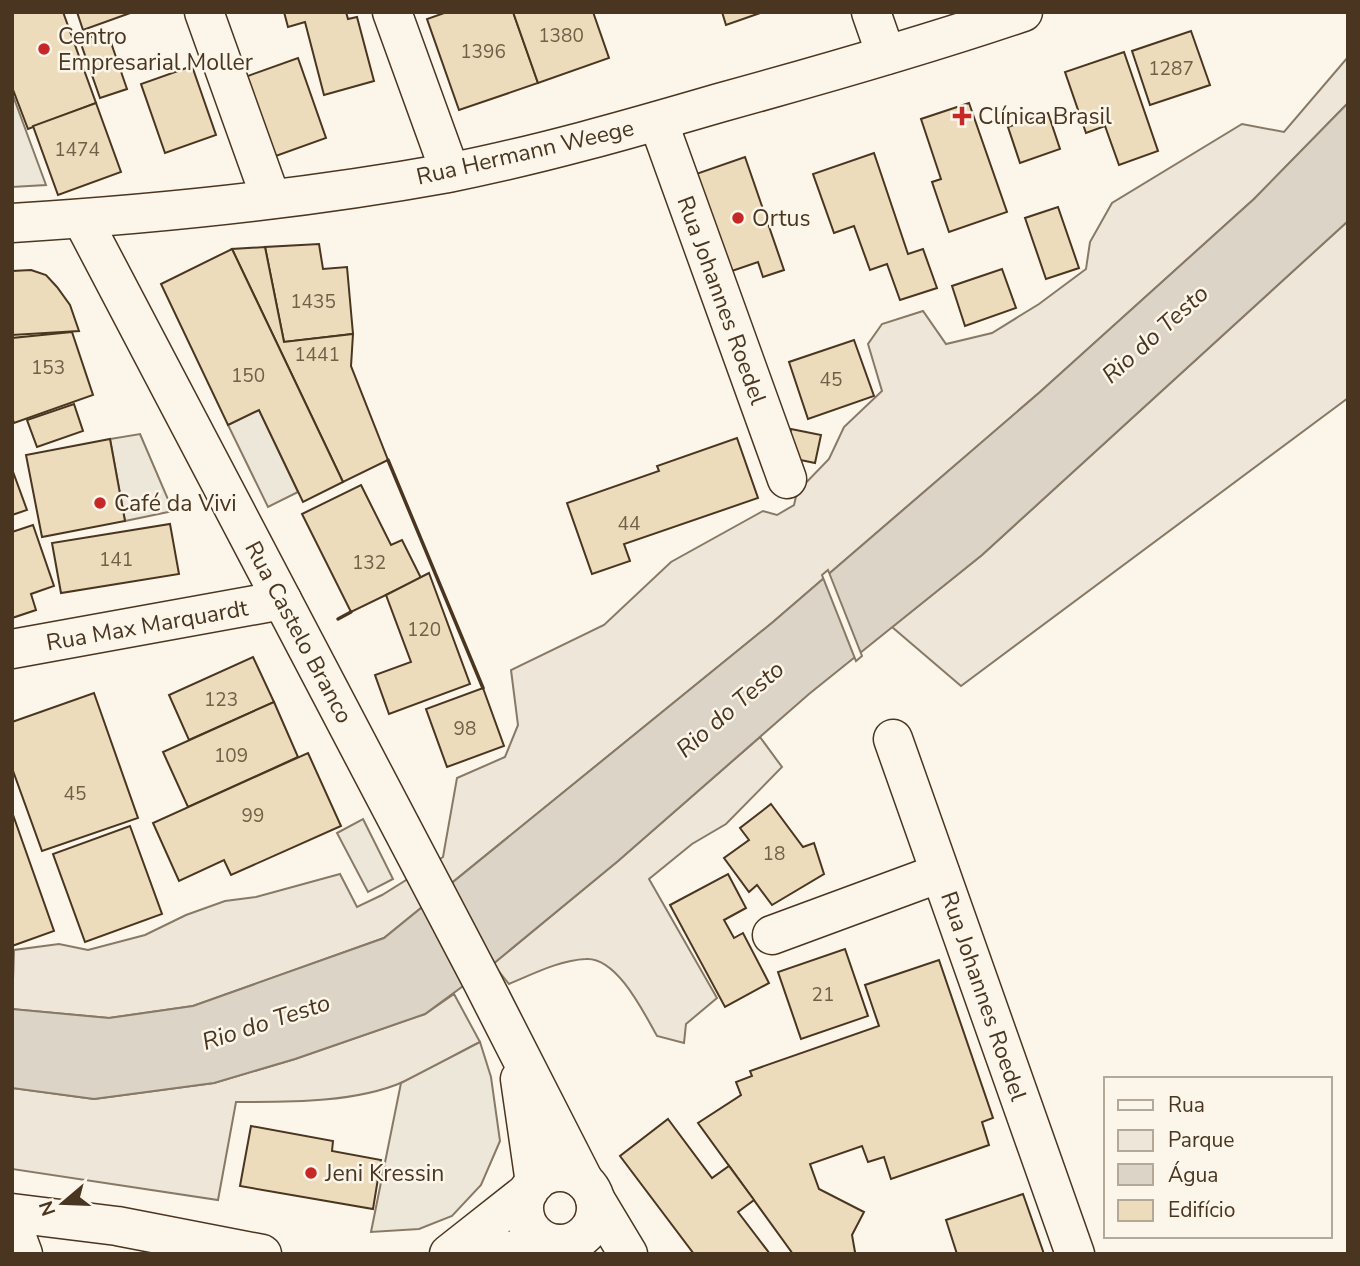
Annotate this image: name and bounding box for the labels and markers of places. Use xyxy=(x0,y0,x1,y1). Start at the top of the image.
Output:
place label: Centro Empresarial Moller xyxy=(58,21,254,78)
marker: Centro Empresarial Moller xyxy=(36,41,52,57)
place label: Clínica Brasil xyxy=(978,101,1112,132)
marker: Clínica Brasil xyxy=(952,106,972,126)
place label: Ortus xyxy=(752,203,811,234)
marker: Ortus xyxy=(730,210,746,226)
place label: Café da Vivi xyxy=(114,488,237,519)
marker: Café da Vivi xyxy=(92,495,108,511)
place label: Jeni Kressin xyxy=(324,1158,444,1189)
marker: Jeni Kressin xyxy=(303,1165,319,1181)

